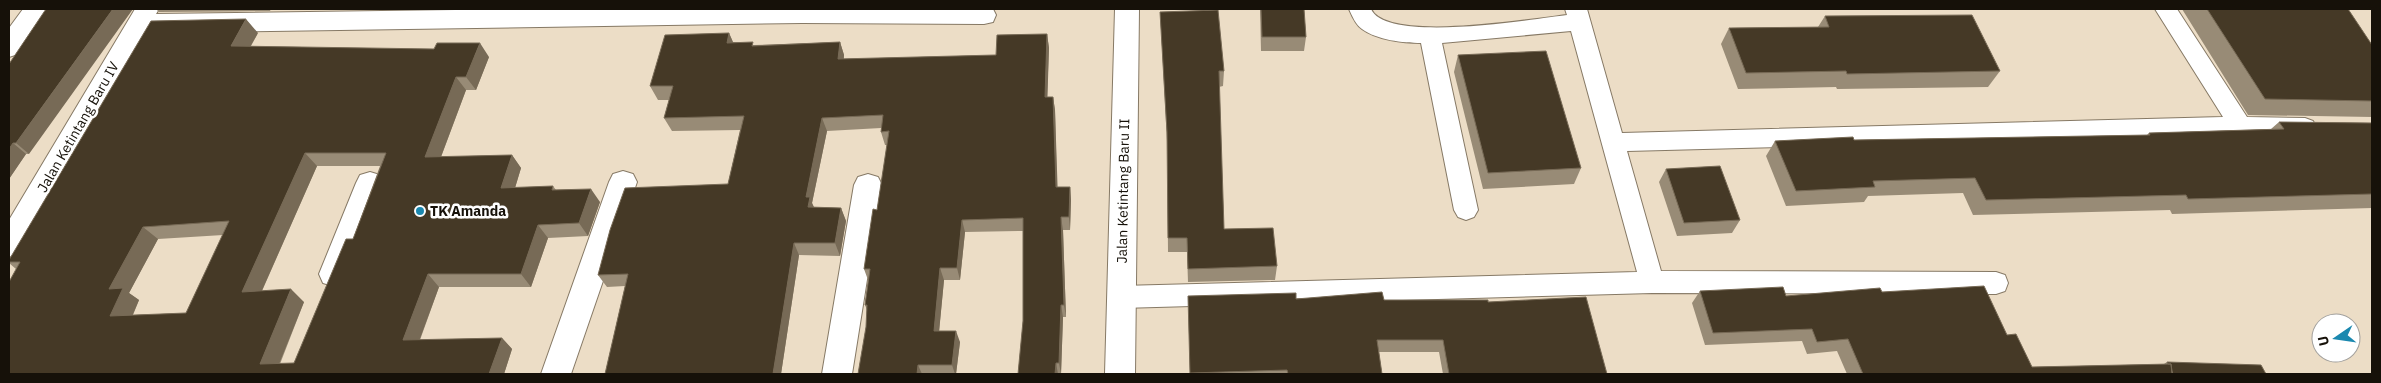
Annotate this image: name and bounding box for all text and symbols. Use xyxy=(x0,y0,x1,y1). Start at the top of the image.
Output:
street label: Jalan Ketintang Baru IV xyxy=(33,58,123,196)
street label: Jalan Ketintang Baru II xyxy=(1113,118,1133,264)
place label: TK Amanda xyxy=(430,202,506,220)
marker: TK Amanda xyxy=(414,205,426,217)
north arrow xyxy=(2311,313,2361,363)
text: U xyxy=(2313,334,2333,348)

